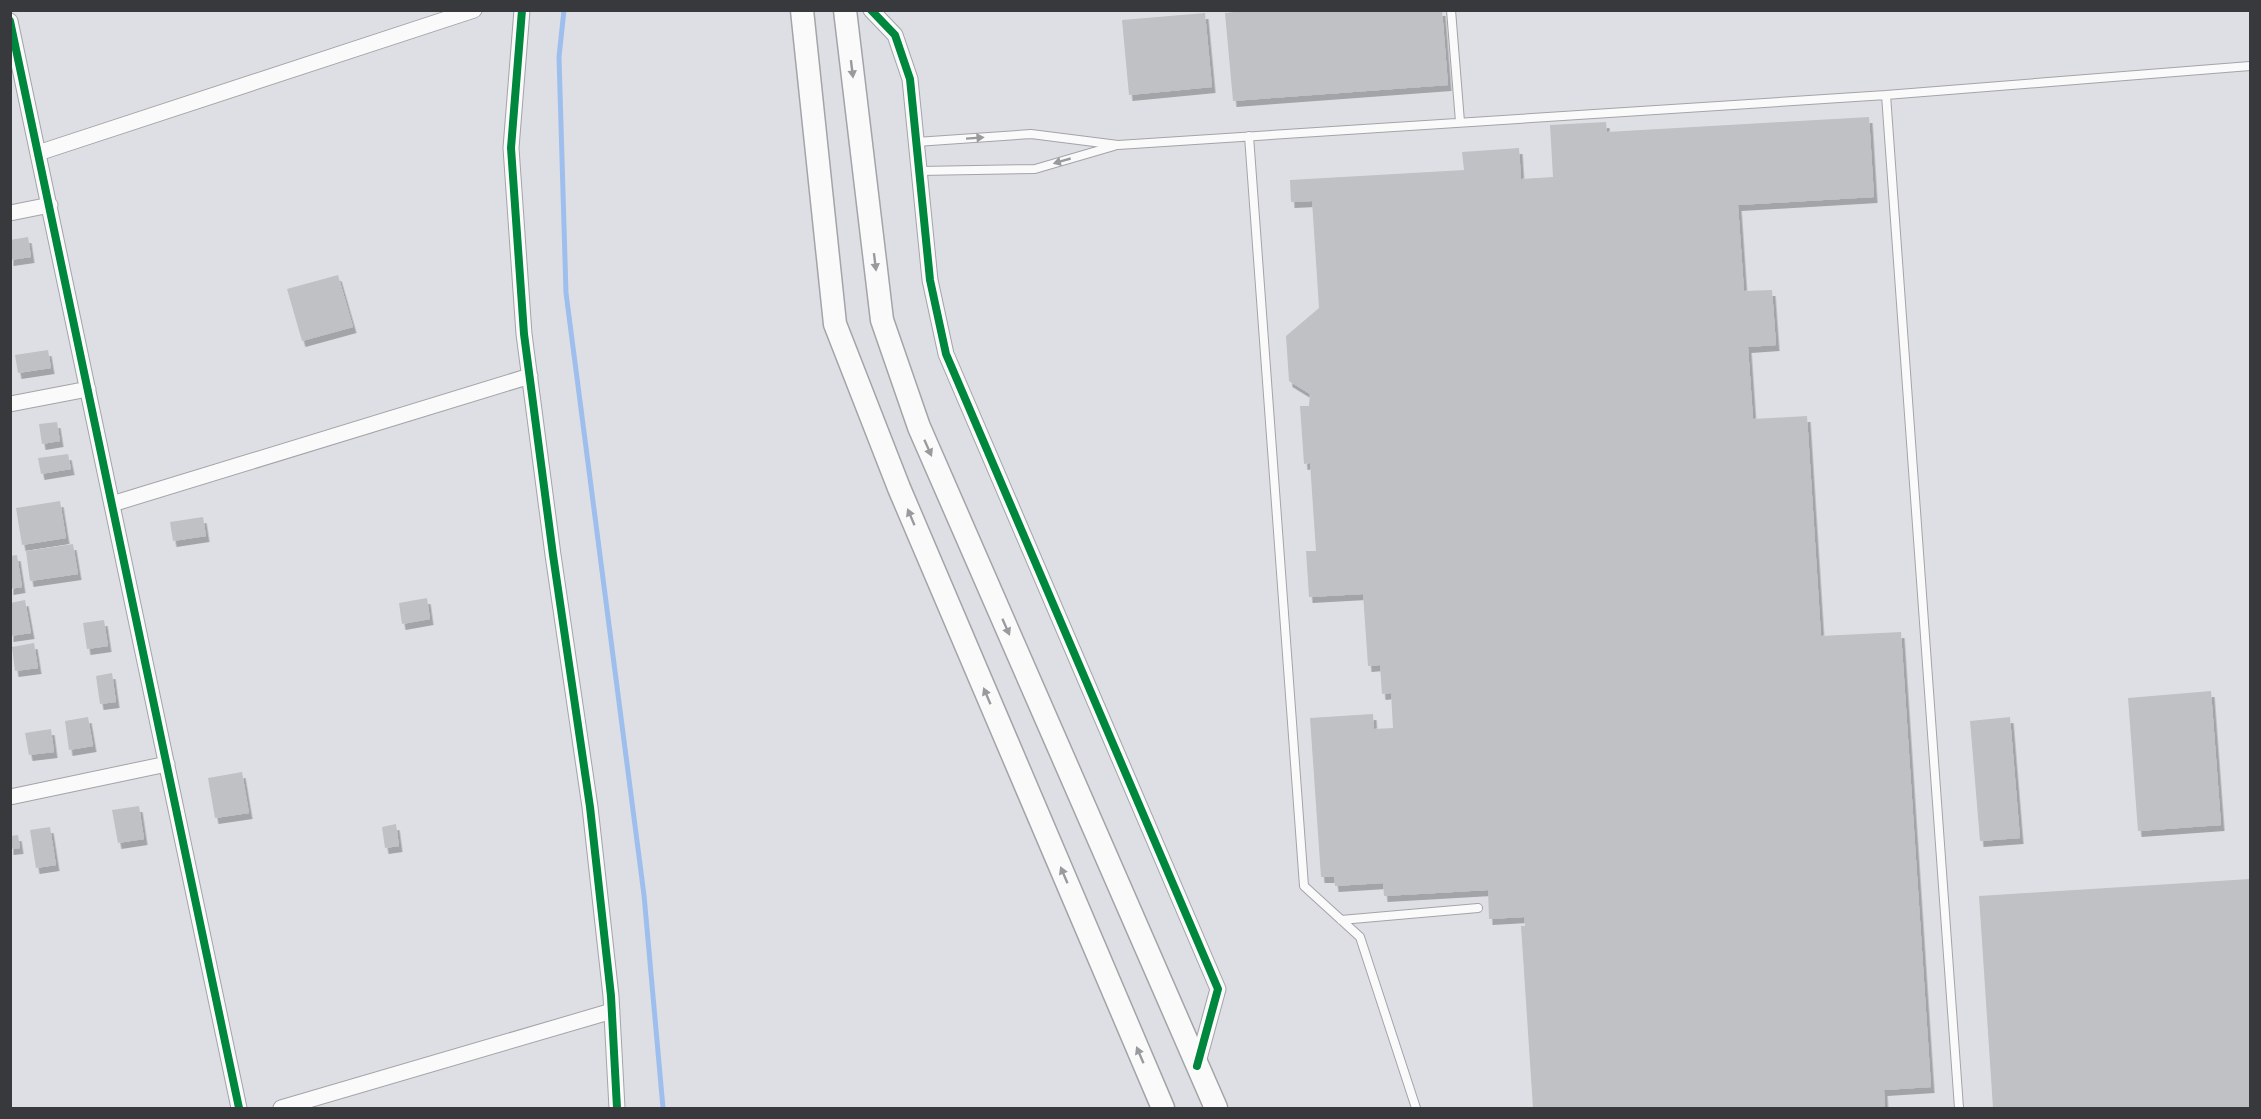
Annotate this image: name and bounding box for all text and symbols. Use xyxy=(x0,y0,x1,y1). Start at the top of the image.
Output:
one-way arrow xyxy=(847,59,856,78)
one-way arrow xyxy=(965,133,984,142)
one-way arrow xyxy=(1053,157,1071,166)
one-way arrow xyxy=(870,253,880,272)
one-way arrow xyxy=(924,440,933,457)
one-way arrow xyxy=(906,508,915,525)
one-way arrow xyxy=(1002,619,1011,636)
one-way arrow xyxy=(982,687,991,705)
one-way arrow xyxy=(1059,866,1069,884)
one-way arrow xyxy=(1135,1045,1145,1063)

